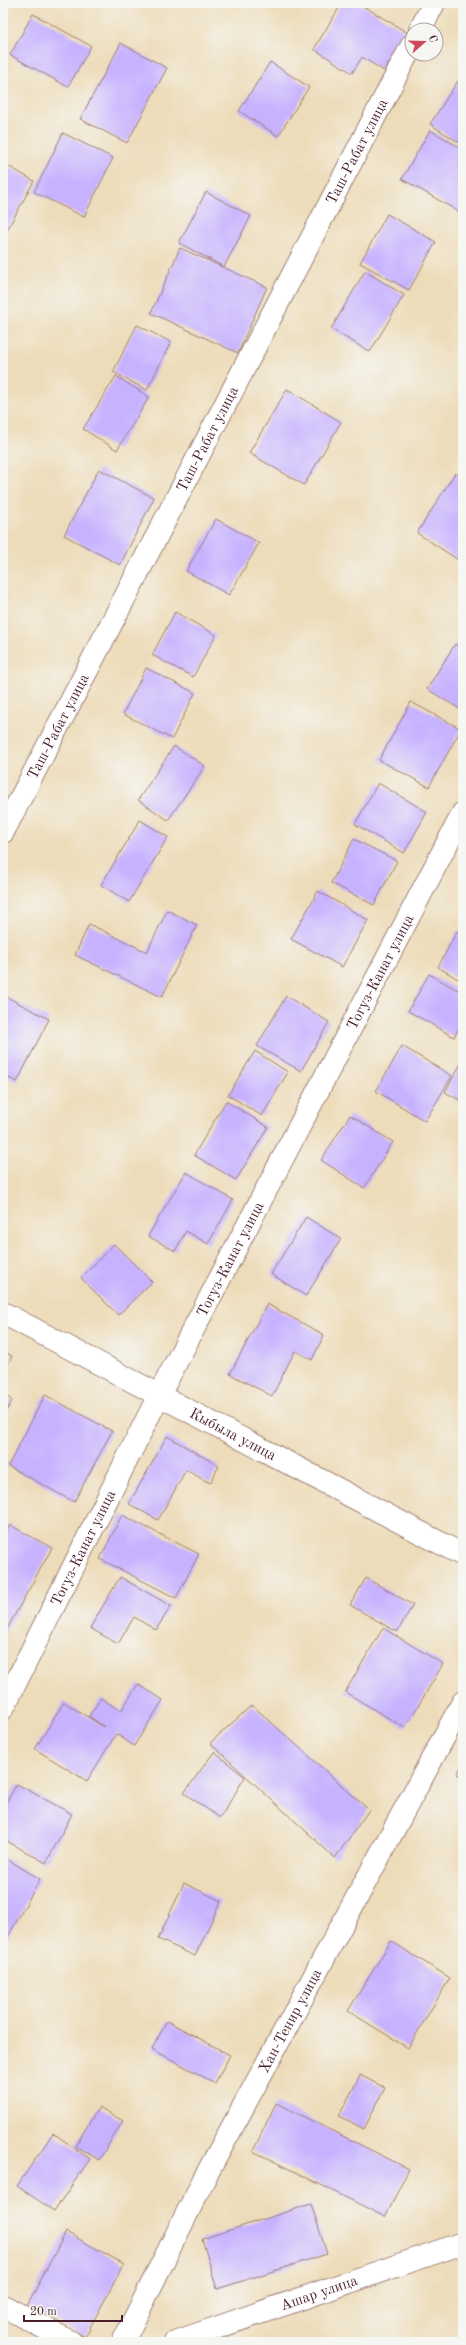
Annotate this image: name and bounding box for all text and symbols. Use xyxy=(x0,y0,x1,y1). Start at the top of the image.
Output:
north arrow xyxy=(404,22,444,62)
text: С xyxy=(426,34,438,44)
street label: Таш-Рабат улица xyxy=(324,96,392,207)
street label: Таш-Рабат улица xyxy=(175,384,242,495)
street label: Таш-Рабат улица xyxy=(26,671,93,782)
street label: Тогуз-Канат улица xyxy=(345,912,418,1033)
street label: Тогуз-Канат улица xyxy=(195,1199,268,1320)
street label: Кыбыла улица xyxy=(187,1406,279,1465)
street label: Тогуз-Канат улица xyxy=(49,1488,120,1609)
street label: Хан-Тенир улица xyxy=(257,1967,326,2076)
street label: Ашар улица xyxy=(279,2274,360,2314)
scale bar xyxy=(24,2297,122,2323)
text: 20 m xyxy=(30,2306,57,2318)

